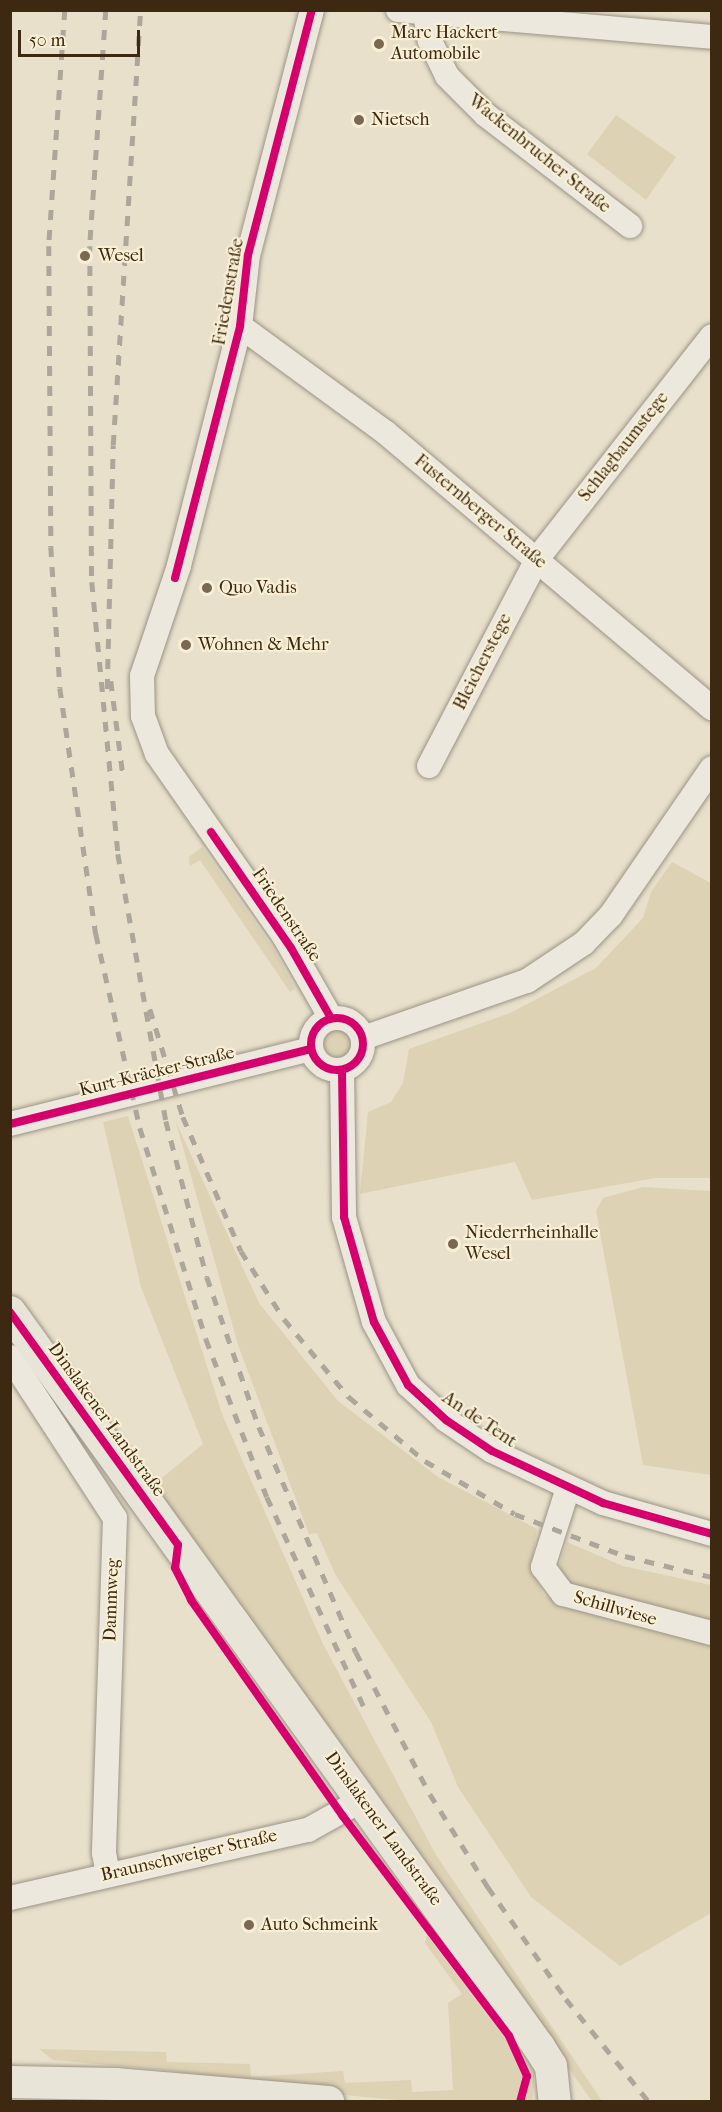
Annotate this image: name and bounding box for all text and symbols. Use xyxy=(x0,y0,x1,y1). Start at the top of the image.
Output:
scale bar xyxy=(21,18,142,56)
place label: Marc Hackert Automobile xyxy=(391,23,498,66)
text: 50 m xyxy=(29,30,65,51)
marker: Marc Hackert Automobile xyxy=(372,37,386,51)
street label: Wackenbrucher Straße xyxy=(463,90,615,218)
place label: Nietsch xyxy=(371,109,430,131)
marker: Nietsch xyxy=(352,113,366,127)
street label: Friedenstraße xyxy=(209,237,249,347)
place label: Wesel xyxy=(98,245,144,267)
marker: Wesel xyxy=(76,247,94,265)
street label: Schlagbaumstege xyxy=(574,388,674,506)
street label: Fusternberger Straße xyxy=(409,450,551,574)
place label: Quo Vadis xyxy=(219,577,297,599)
marker: Quo Vadis xyxy=(200,581,214,595)
street label: Bleicherstege xyxy=(449,610,517,714)
place label: Wohnen & Mehr xyxy=(198,634,329,656)
marker: Wohnen & Mehr xyxy=(179,638,193,652)
street label: Friedenstraße xyxy=(247,864,325,966)
street label: Kurt-Kräcker-Straße xyxy=(77,1042,237,1102)
place label: Niederrheinhalle Wesel xyxy=(465,1223,598,1266)
marker: Niederrheinhalle Wesel xyxy=(446,1237,460,1251)
street label: Dinslakener Landstraße xyxy=(43,1339,169,1501)
street label: An de Tent xyxy=(438,1387,520,1453)
street label: Dammweg xyxy=(100,1558,124,1642)
street label: Schillwiese xyxy=(571,1587,659,1631)
street label: Dinslakener Landstraße xyxy=(320,1748,446,1910)
street label: Braunschweiger Straße xyxy=(99,1825,279,1887)
place label: Auto Schmeink xyxy=(261,1914,378,1936)
marker: Auto Schmeink xyxy=(242,1918,256,1932)

